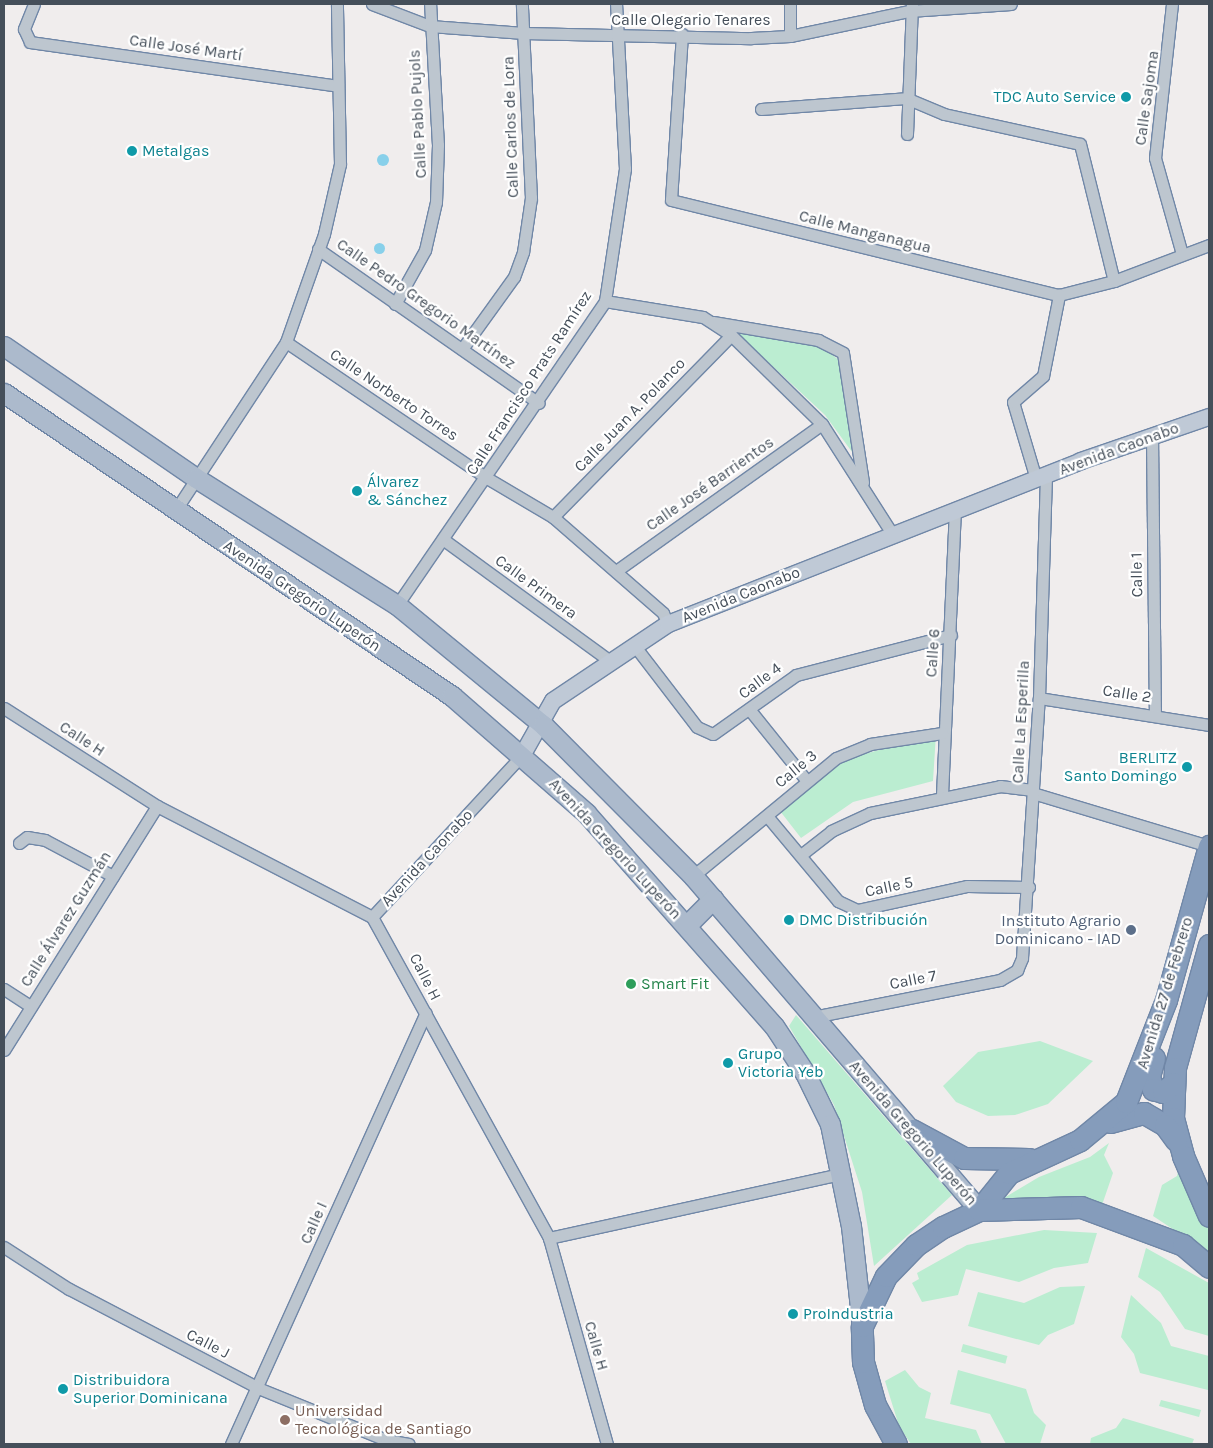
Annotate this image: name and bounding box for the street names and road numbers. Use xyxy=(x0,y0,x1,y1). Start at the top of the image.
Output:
street label: Calle Olegario Tenares xyxy=(611,10,771,30)
street label: Calle José Martí xyxy=(128,31,244,65)
street label: Calle Pablo Pujols xyxy=(405,49,431,179)
street label: Calle Sajoma xyxy=(1131,49,1163,147)
street label: Calle Carlos de Lora xyxy=(499,56,523,198)
street label: Calle Manganagua xyxy=(797,206,933,258)
street label: Calle Pedro Gregorio Martínez xyxy=(333,235,519,373)
street label: Calle Francisco Prats Ramírez xyxy=(462,287,596,479)
street label: Calle Norberto Torres xyxy=(326,345,462,445)
street label: Calle Juan A. Polanco xyxy=(571,354,689,476)
street label: Avenida Caonabo xyxy=(1057,418,1181,480)
street label: Calle José Barrientos xyxy=(643,433,777,535)
street label: Avenida Gregorio Luperón xyxy=(220,536,384,656)
street label: Calle Primera xyxy=(491,551,581,623)
street label: Calle 1 xyxy=(1127,552,1147,598)
street label: Avenida Caonabo xyxy=(679,563,803,627)
street label: Calle 6 xyxy=(922,628,944,678)
street label: Calle 4 xyxy=(735,659,785,703)
street label: Calle La Esperilla xyxy=(1008,660,1034,784)
street label: Calle 2 xyxy=(1101,681,1153,707)
street label: Calle H xyxy=(56,717,108,761)
street label: Calle 3 xyxy=(771,746,821,792)
street label: Avenida Gregorio Luperón xyxy=(545,775,685,923)
street label: Avenida Caonabo xyxy=(377,806,477,910)
street label: Calle Álvarez Guzmán xyxy=(16,848,116,990)
street label: Calle 5 xyxy=(863,873,915,901)
street label: Avenida 27 de Febrero xyxy=(1133,915,1197,1071)
street label: Calle H xyxy=(405,950,445,1004)
street label: Calle 7 xyxy=(888,966,938,994)
street label: Avenida Gregorio Luperón xyxy=(845,1057,981,1209)
street label: Calle I xyxy=(296,1199,332,1247)
street label: Calle H xyxy=(580,1319,612,1373)
street label: Calle J xyxy=(183,1325,233,1363)

